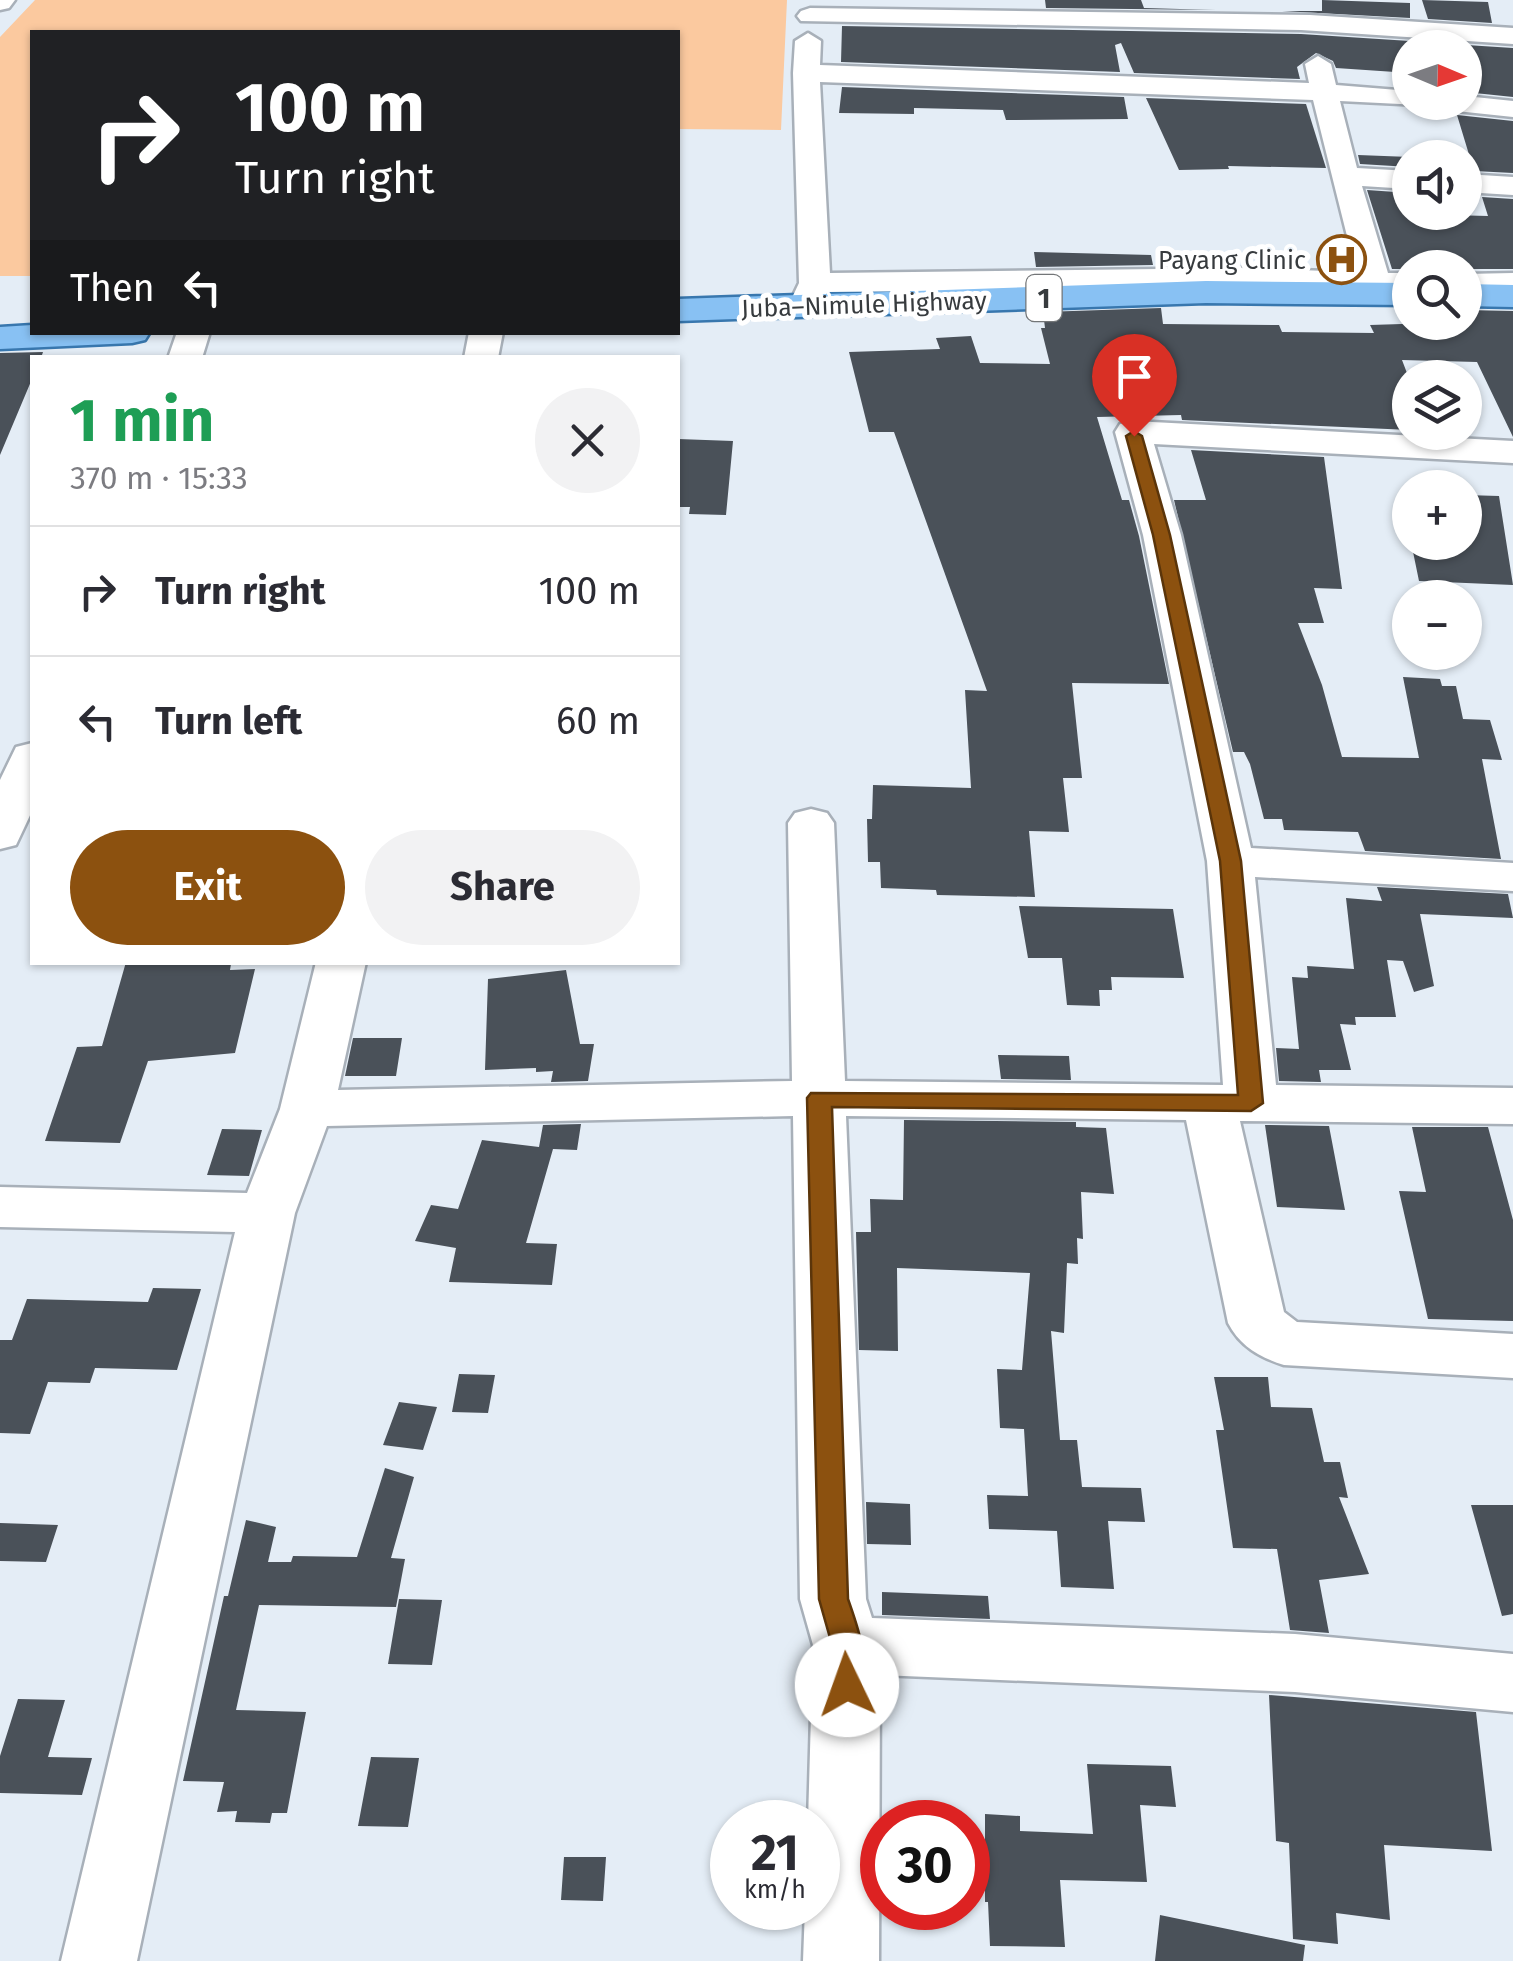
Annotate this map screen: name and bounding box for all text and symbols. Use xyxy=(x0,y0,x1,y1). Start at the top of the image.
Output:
north arrow xyxy=(1392,30,1482,120)
map controls xyxy=(1392,30,1482,670)
text: 100 m xyxy=(235,66,425,150)
icon: right xyxy=(70,70,200,200)
button: sound xyxy=(1392,140,1482,230)
text: Turn right xyxy=(235,151,434,205)
hospital icon: Payang Clinic xyxy=(1315,234,1367,286)
place label: Payang Clinic xyxy=(1158,246,1306,276)
button: search xyxy=(1392,250,1482,340)
icon: left xyxy=(175,260,230,315)
text: Then xyxy=(70,265,155,311)
road number: 1 xyxy=(1026,275,1062,321)
street label: Juba–Nimule Highway xyxy=(741,286,988,324)
pin xyxy=(1092,334,1177,437)
icon: arrive xyxy=(1107,349,1162,404)
button: layers xyxy=(1392,360,1482,450)
text: 1 min xyxy=(70,385,214,457)
button: close xyxy=(535,388,640,493)
text: 370 m · 15:33 xyxy=(70,459,248,497)
button: + xyxy=(1392,470,1482,560)
icon: right xyxy=(70,564,125,619)
text: Turn right xyxy=(155,568,325,614)
text: 100 m xyxy=(539,568,640,614)
button: − xyxy=(1392,580,1482,670)
icon: left xyxy=(70,694,125,749)
text: Turn left xyxy=(155,698,302,744)
text: 60 m xyxy=(556,698,640,744)
button: Exit xyxy=(70,830,345,945)
button: Share xyxy=(365,830,640,945)
position arrow xyxy=(795,1633,899,1737)
speed limit sign: 30 xyxy=(860,1800,990,1930)
text: 21 xyxy=(751,1823,799,1883)
text: km/h xyxy=(744,1875,806,1905)

